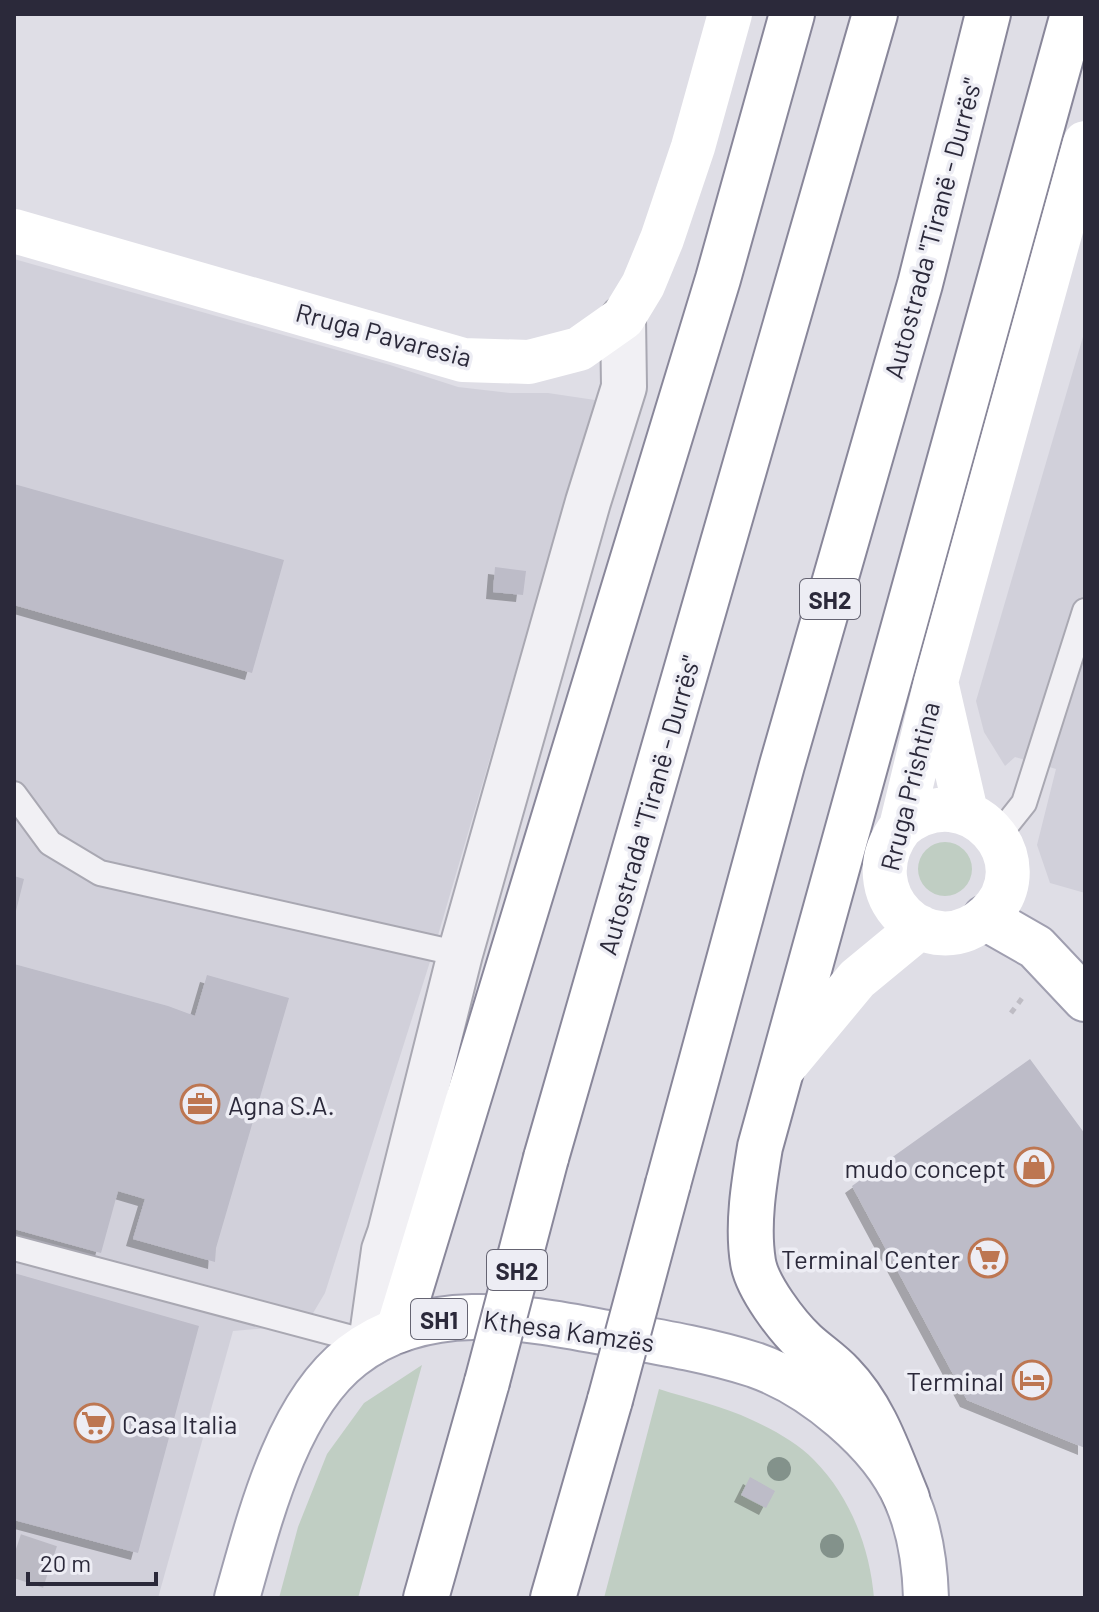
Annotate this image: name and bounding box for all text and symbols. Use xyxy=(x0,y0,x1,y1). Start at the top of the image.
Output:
street label: Autostrada "Tiranë - Durrës" xyxy=(877,74,987,382)
street label: Rruga Pavaresia xyxy=(293,296,475,372)
road number: SH2 xyxy=(800,579,860,619)
street label: Autostrada "Tiranë - Durrës" xyxy=(590,652,706,958)
street label: Rruga Prishtina xyxy=(873,698,945,874)
office icon: Agna S.A. xyxy=(179,1083,221,1125)
place label: Agna S.A. xyxy=(228,1089,335,1120)
shop icon: mudo concept xyxy=(1013,1146,1055,1188)
place label: mudo concept xyxy=(844,1152,1006,1183)
supermarket icon: Terminal Center xyxy=(967,1237,1009,1279)
place label: Terminal Center xyxy=(781,1243,961,1274)
road number: SH2 xyxy=(487,1250,547,1290)
road number: SH1 xyxy=(411,1299,467,1339)
street label: Kthesa Kamzës xyxy=(482,1303,656,1357)
hotel icon: Terminal xyxy=(1011,1359,1053,1401)
place label: Terminal xyxy=(906,1365,1004,1396)
supermarket icon: Casa Italia xyxy=(73,1402,115,1444)
place label: Casa Italia xyxy=(122,1408,237,1439)
scale bar xyxy=(28,1536,156,1586)
text: 20 m xyxy=(40,1548,91,1577)

